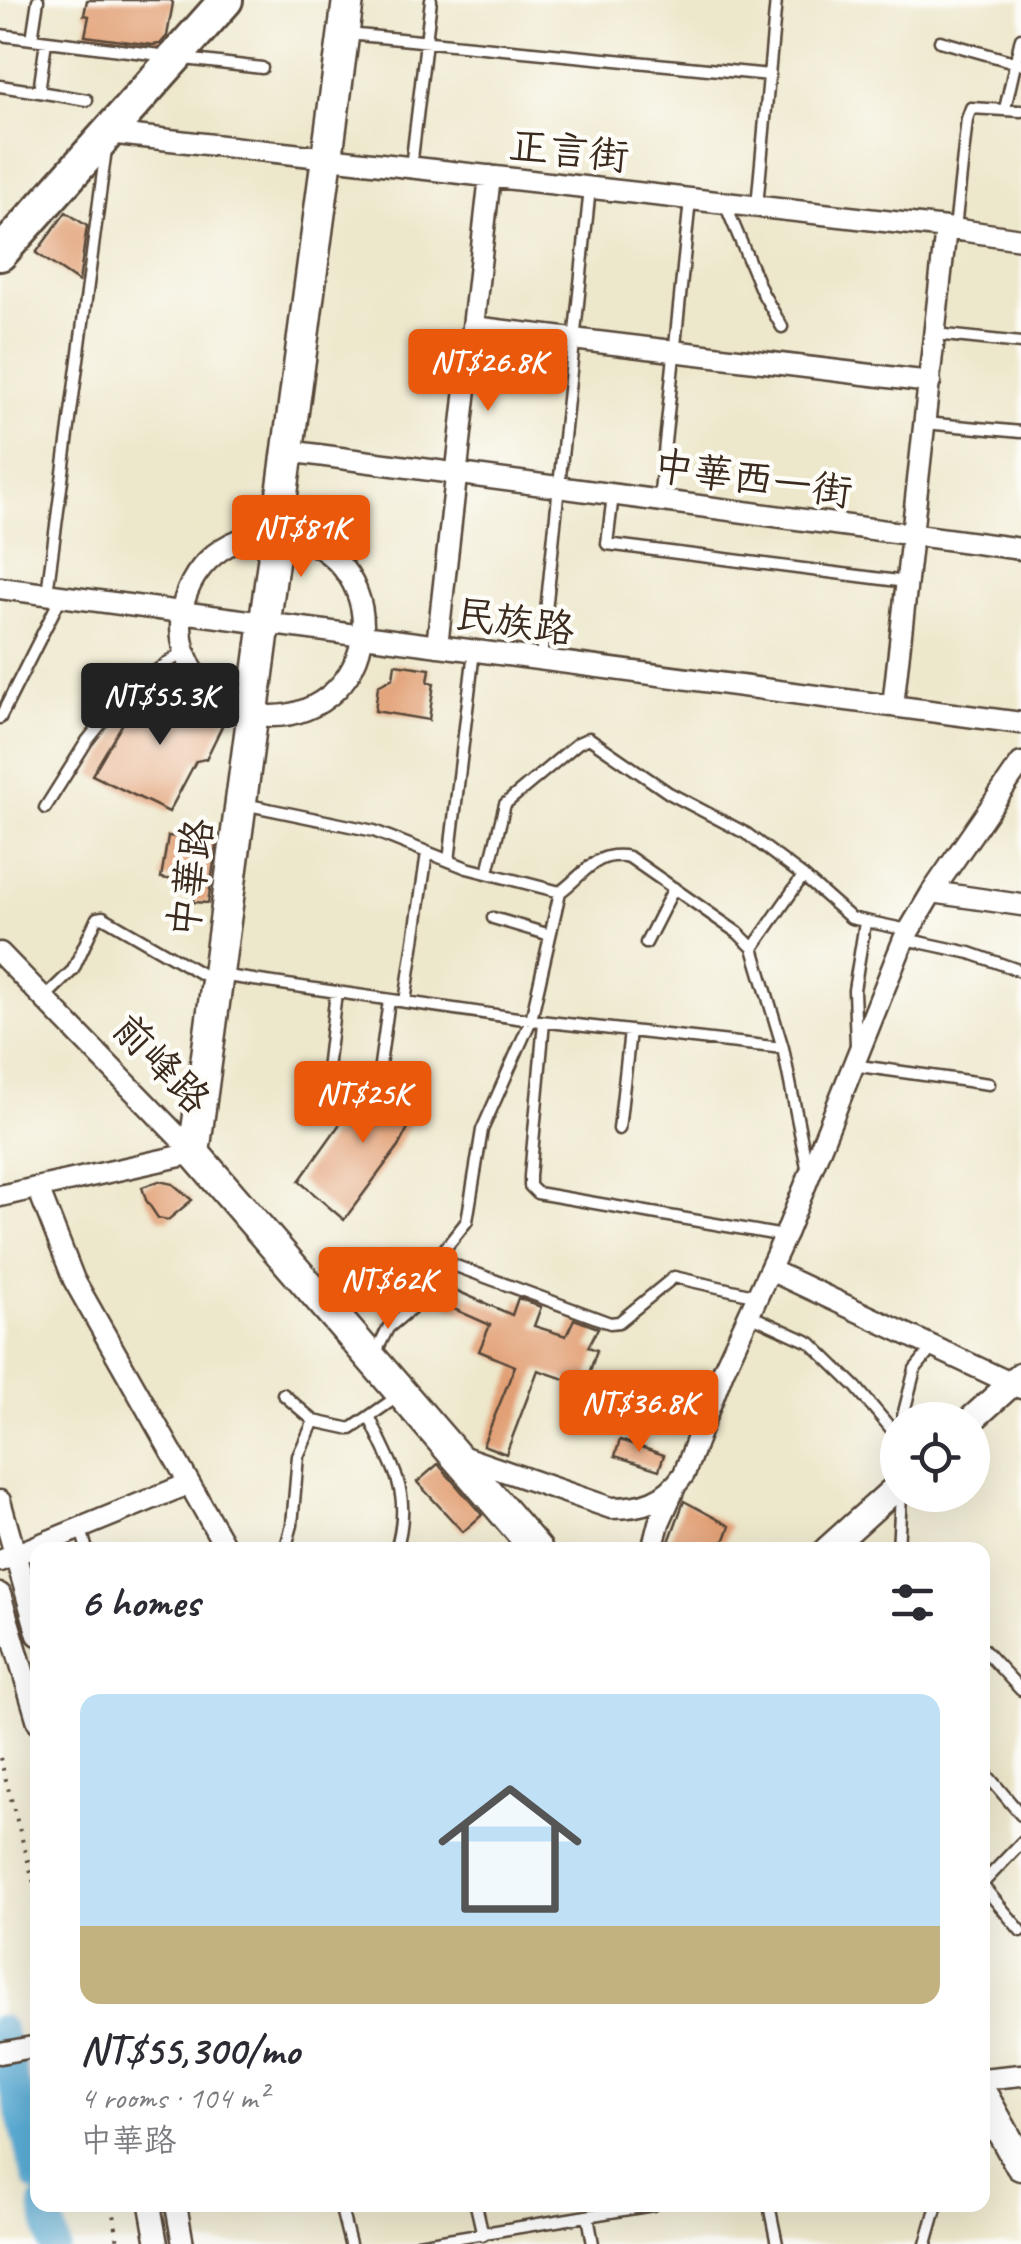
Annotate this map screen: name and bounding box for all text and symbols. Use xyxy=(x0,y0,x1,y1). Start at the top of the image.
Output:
street label: 正言街 xyxy=(507,120,631,182)
pin: NT$26.8K xyxy=(385,329,591,414)
text: NT$26.8K xyxy=(430,341,546,382)
street label: 中華西一街 xyxy=(650,440,855,518)
pin: NT$81K xyxy=(220,495,382,580)
text: NT$81K xyxy=(254,507,348,548)
street label: 民族路 xyxy=(452,589,578,655)
pin: NT$55.3K xyxy=(57,663,263,748)
text: NT$55.3K xyxy=(103,675,217,716)
street label: 中華路 xyxy=(158,815,224,941)
street label: 前峰路 xyxy=(102,1003,221,1124)
pin: NT$25K xyxy=(282,1061,444,1146)
text: NT$25K xyxy=(316,1073,410,1114)
pin: NT$62K xyxy=(307,1247,469,1332)
text: NT$62K xyxy=(341,1259,435,1300)
pin: NT$36.8K xyxy=(536,1370,742,1455)
text: NT$36.8K xyxy=(581,1382,697,1423)
map controls xyxy=(880,1402,990,1512)
button: locate xyxy=(880,1402,990,1512)
icon: filters xyxy=(885,1575,940,1630)
text: 6 homes xyxy=(80,1576,199,1629)
icon: home xyxy=(420,1759,600,1939)
text: NT$55,300/mo xyxy=(80,2024,299,2077)
text: 4 rooms · 104 m² xyxy=(80,2077,267,2118)
text: 中華路 xyxy=(80,2120,176,2161)

